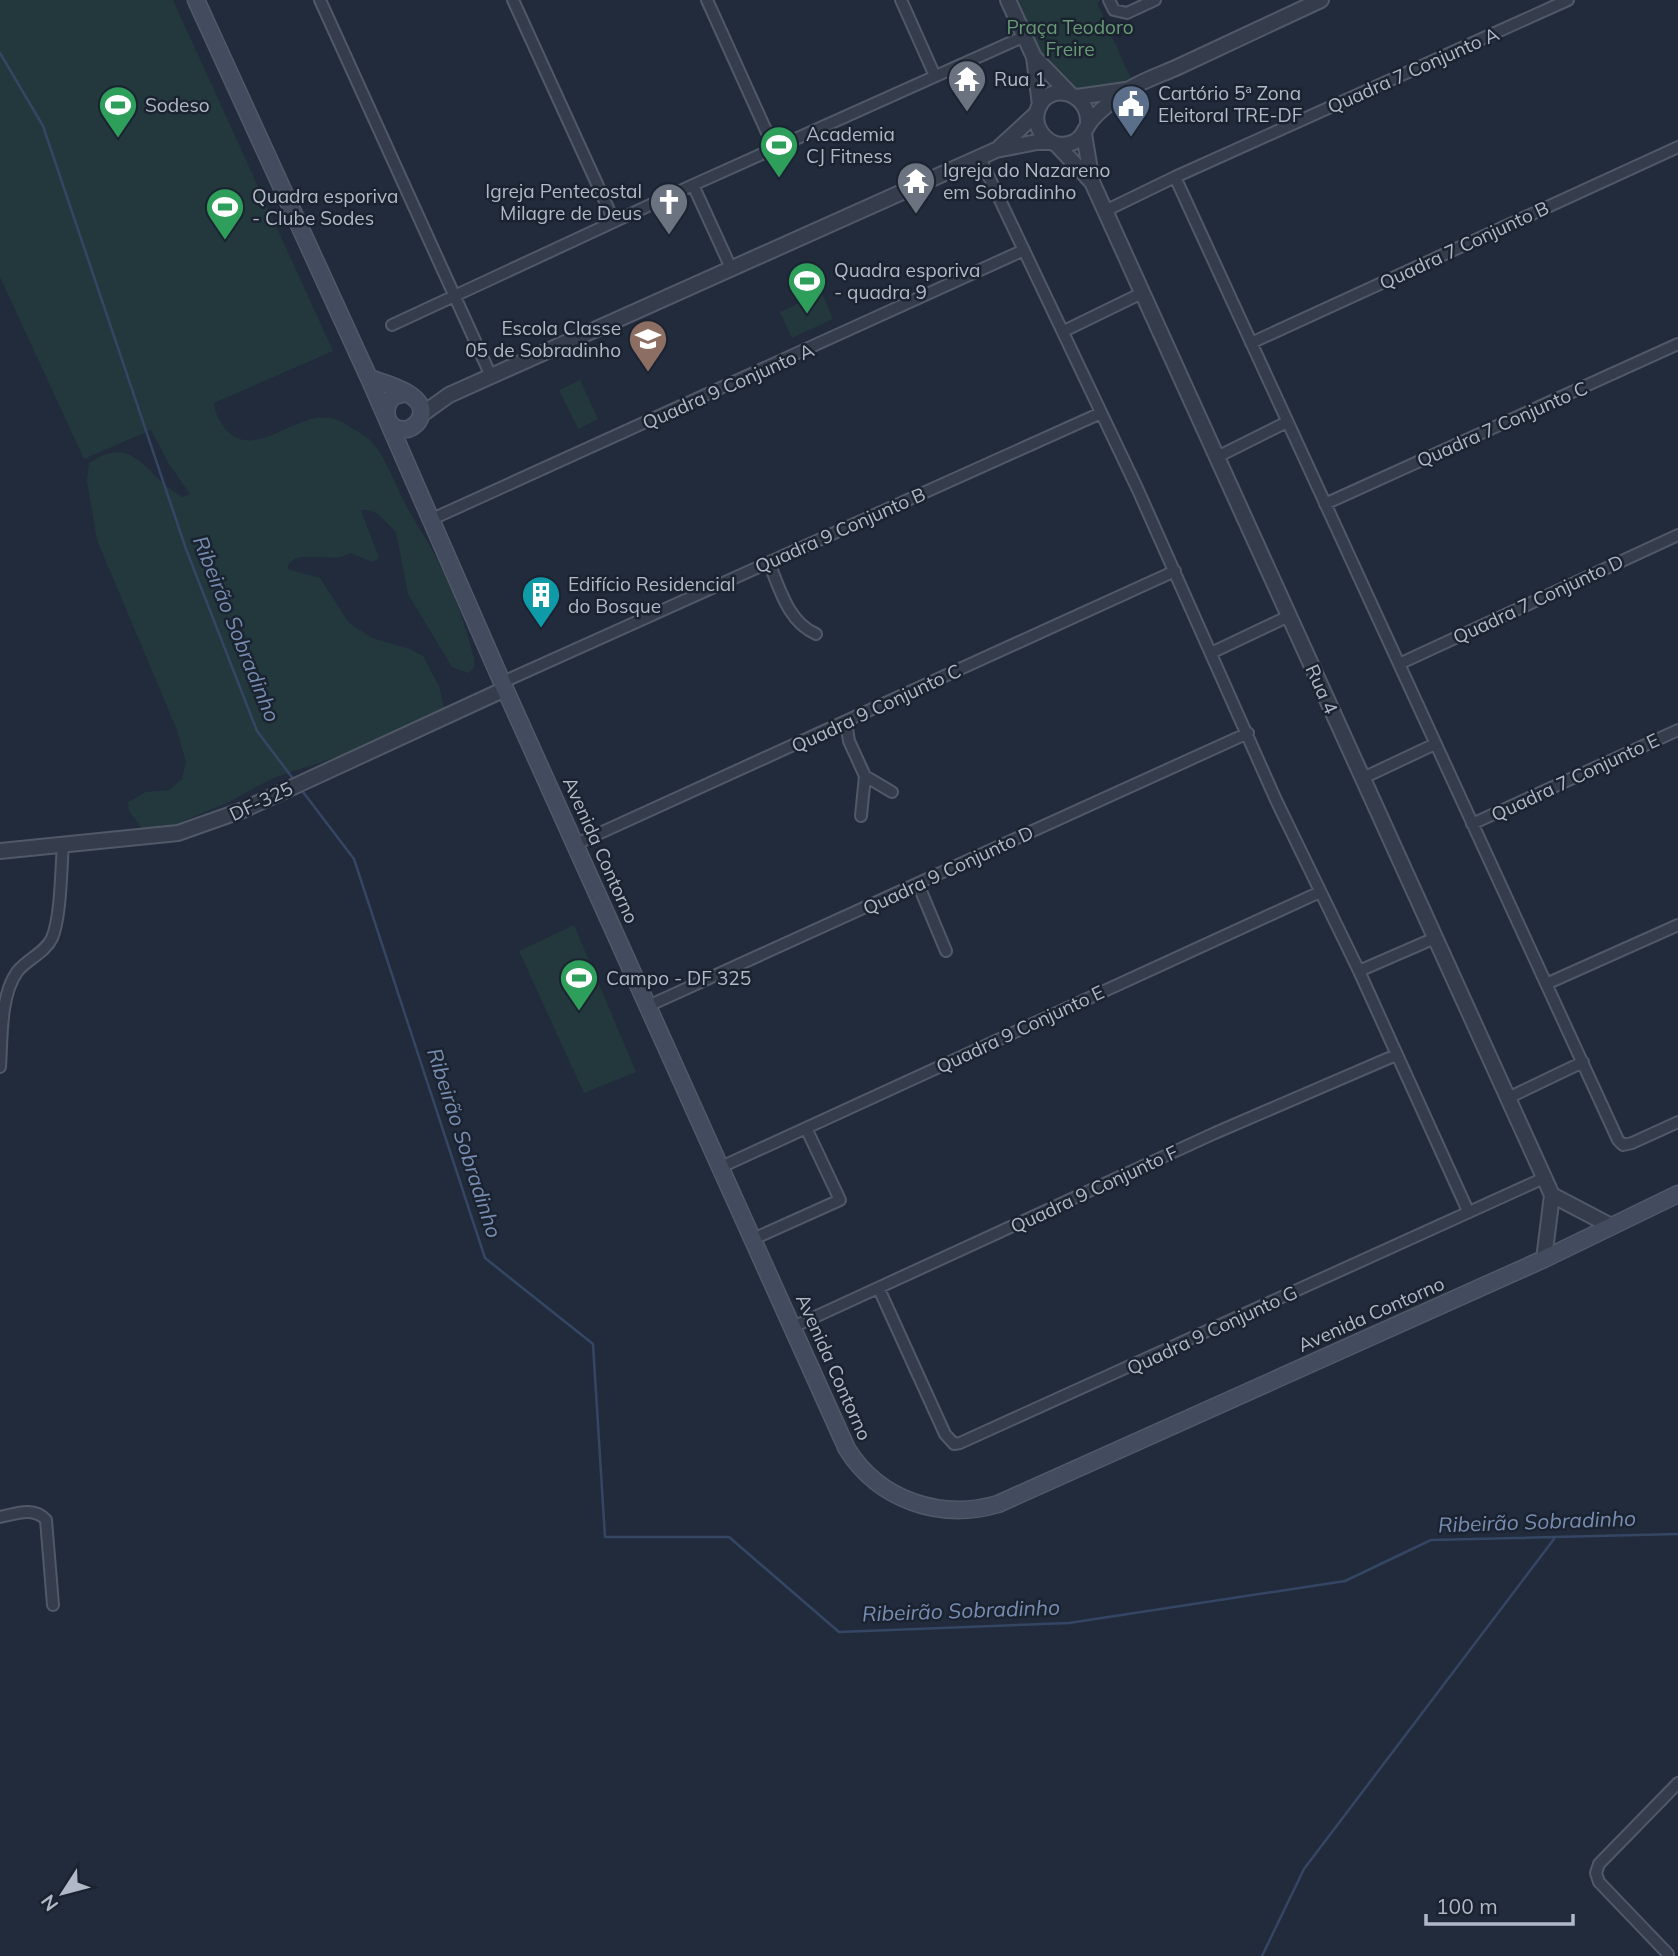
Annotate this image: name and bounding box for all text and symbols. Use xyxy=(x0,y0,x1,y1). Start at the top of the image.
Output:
park label: Praça Teodoro Freire xyxy=(1006,15,1134,61)
street label: Quadra 7 Conjunto A xyxy=(1324,21,1503,119)
temple icon: Rua 1 xyxy=(946,58,988,113)
place label: Rua 1 xyxy=(994,67,1046,91)
place label: Cartório 5ª Zona Eleitoral TRE-DF xyxy=(1158,81,1303,127)
public building icon: Cartório 5ª Zona Eleitoral TRE-DF xyxy=(1110,83,1152,138)
sports icon: Sodeso xyxy=(97,84,139,139)
place label: Sodeso xyxy=(145,93,210,117)
place label: Academia CJ Fitness xyxy=(806,122,895,168)
sports icon: Academia CJ Fitness xyxy=(758,124,800,179)
place label: Igreja do Nazareno em Sobradinho xyxy=(943,158,1110,204)
temple icon: Igreja do Nazareno em Sobradinho xyxy=(895,160,937,215)
place label: Igreja Pentecostal Milagre de Deus xyxy=(485,179,642,225)
church icon: Igreja Pentecostal Milagre de Deus xyxy=(648,181,690,236)
place label: Quadra esporiva - Clube Sodes xyxy=(252,184,398,230)
sports icon: Quadra esporiva - Clube Sodes xyxy=(204,186,246,241)
street label: Quadra 7 Conjunto B xyxy=(1375,195,1553,295)
place label: Quadra esporiva - quadra 9 xyxy=(834,258,980,304)
sports icon: Quadra esporiva - quadra 9 xyxy=(786,260,828,315)
place label: Escola Classe 05 de Sobradinho xyxy=(465,316,621,362)
school or university icon: Escola Classe 05 de Sobradinho xyxy=(627,318,669,373)
street label: Quadra 9 Conjunto A xyxy=(639,337,818,435)
street label: Quadra 7 Conjunto C xyxy=(1413,376,1591,472)
street label: Quadra 9 Conjunto B xyxy=(751,482,929,578)
water label: Ribeirão Sobradinho xyxy=(188,532,286,725)
street label: Quadra 7 Conjunto D xyxy=(1449,549,1627,649)
place label: Edifício Residencial do Bosque xyxy=(568,572,736,618)
building icon: Edifício Residencial do Bosque xyxy=(520,574,562,629)
street label: Quadra 9 Conjunto C xyxy=(787,658,965,758)
street label: Rua 4 xyxy=(1300,660,1344,718)
street label: Quadra 7 Conjunto E xyxy=(1487,728,1663,826)
street label: Avenida Contorno xyxy=(558,773,644,927)
street label: DF-325 xyxy=(226,776,296,826)
street label: Quadra 9 Conjunto D xyxy=(859,820,1037,920)
sports icon: Campo - DF 325 xyxy=(558,957,600,1012)
place label: Campo - DF 325 xyxy=(606,966,751,990)
street label: Quadra 9 Conjunto E xyxy=(932,980,1108,1078)
water label: Ribeirão Sobradinho xyxy=(422,1044,508,1241)
street label: Quadra 9 Conjunto F xyxy=(1006,1140,1182,1238)
street label: Avenida Contorno xyxy=(1294,1271,1448,1357)
street label: Quadra 9 Conjunto G xyxy=(1123,1280,1301,1380)
street label: Avenida Contorno xyxy=(791,1290,877,1444)
water label: Ribeirão Sobradinho xyxy=(1437,1505,1636,1537)
water label: Ribeirão Sobradinho xyxy=(861,1594,1060,1626)
north arrow xyxy=(28,1858,98,1928)
scale bar xyxy=(1426,1882,1573,1926)
text: N xyxy=(35,1890,63,1916)
text: 100 m xyxy=(1436,1893,1498,1919)

